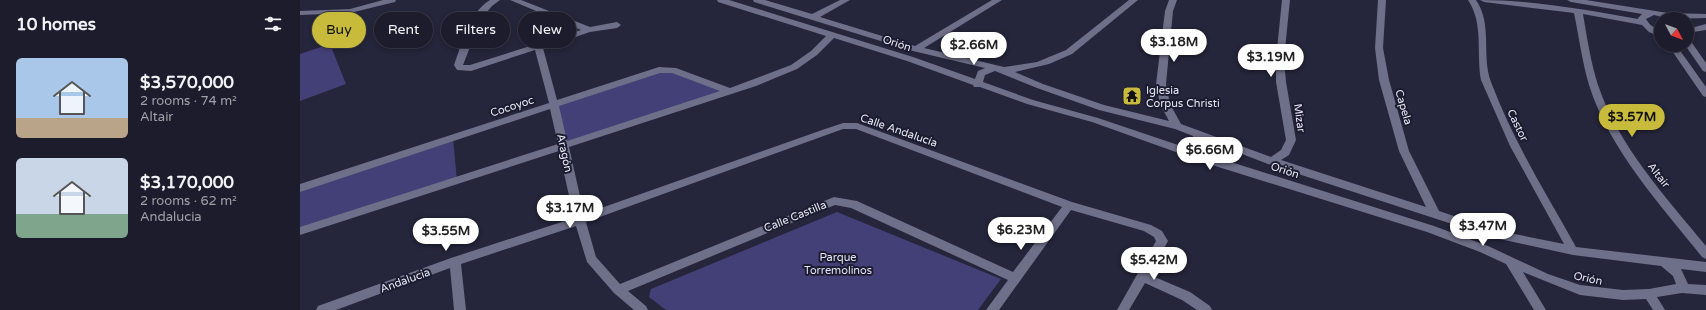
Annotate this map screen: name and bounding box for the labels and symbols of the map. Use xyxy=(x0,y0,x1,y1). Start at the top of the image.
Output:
north arrow xyxy=(1654,12,1694,52)
pin: $3.18M xyxy=(1141,29,1207,63)
pin: $2.66M xyxy=(941,32,1007,66)
street label: Orión xyxy=(881,33,913,54)
pin: $3.19M xyxy=(1238,44,1304,78)
place label: Iglesia Corpus Christi xyxy=(1146,84,1220,110)
temple icon: Iglesia Corpus Christi xyxy=(1121,85,1143,107)
street label: Capela xyxy=(1392,88,1415,126)
street label: Cocoyoc xyxy=(489,93,536,120)
street label: Mizar xyxy=(1291,103,1308,134)
pin: $3.57M xyxy=(1599,104,1665,138)
street label: Castor xyxy=(1504,107,1531,144)
street label: Calle Andalucía xyxy=(859,111,939,150)
street label: Aragón xyxy=(554,133,575,173)
pin: $6.66M xyxy=(1177,137,1243,171)
street label: Orión xyxy=(1269,160,1301,181)
street label: Altair xyxy=(1645,160,1673,191)
pin: $3.17M xyxy=(537,195,603,229)
street label: Calle Castilla xyxy=(762,198,828,235)
pin: $3.47M xyxy=(1450,213,1516,247)
pin: $6.23M xyxy=(988,217,1054,251)
pin: $3.55M xyxy=(413,218,479,252)
pin: $5.42M xyxy=(1121,247,1187,281)
park label: Parque Torremolinos xyxy=(804,251,872,277)
street label: Andalucia xyxy=(378,265,432,296)
street label: Orión xyxy=(1572,269,1604,288)

